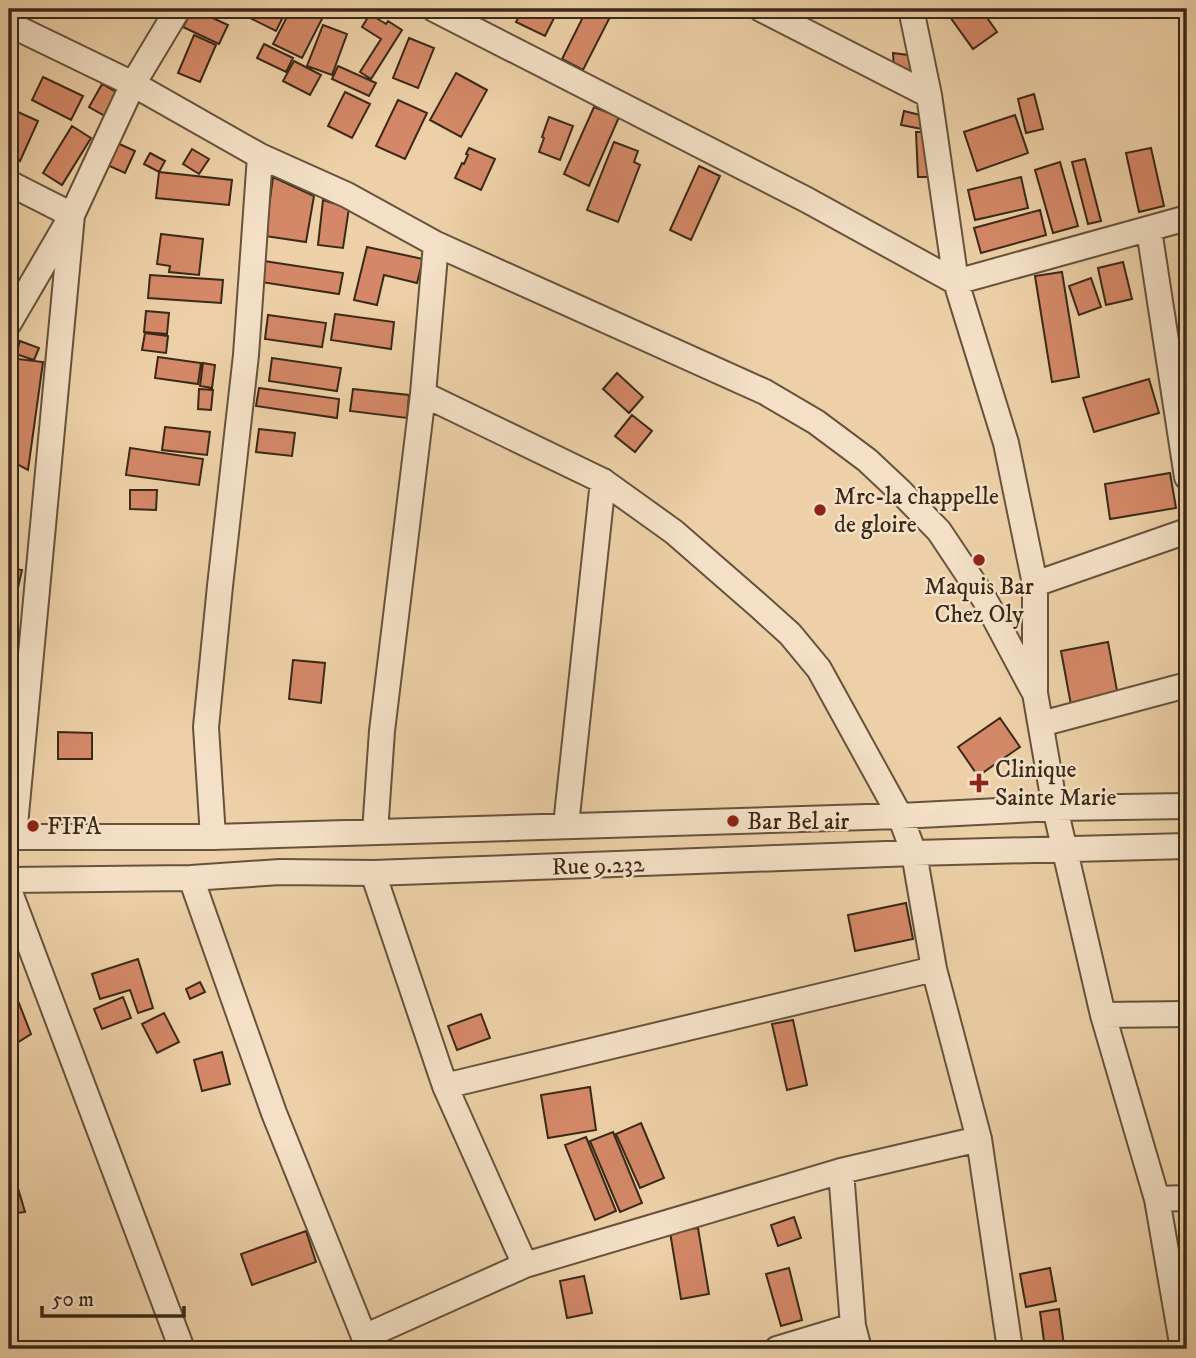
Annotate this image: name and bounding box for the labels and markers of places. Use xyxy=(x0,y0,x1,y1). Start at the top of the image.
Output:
place label: Mrc-la chappelle de gloire xyxy=(834,482,999,540)
marker: Mrc-la chappelle de gloire xyxy=(812,502,828,518)
marker: Maquis Bar Chez Oly xyxy=(971,552,987,568)
place label: Maquis Bar Chez Oly xyxy=(924,572,1034,630)
place label: Clinique Sainte Marie xyxy=(995,755,1116,813)
marker: Clinique Sainte Marie xyxy=(969,773,989,793)
place label: Bar Bel air xyxy=(747,807,849,837)
place label: FIFA xyxy=(47,812,102,842)
marker: Bar Bel air xyxy=(725,813,741,829)
marker: FIFA xyxy=(25,818,41,834)

